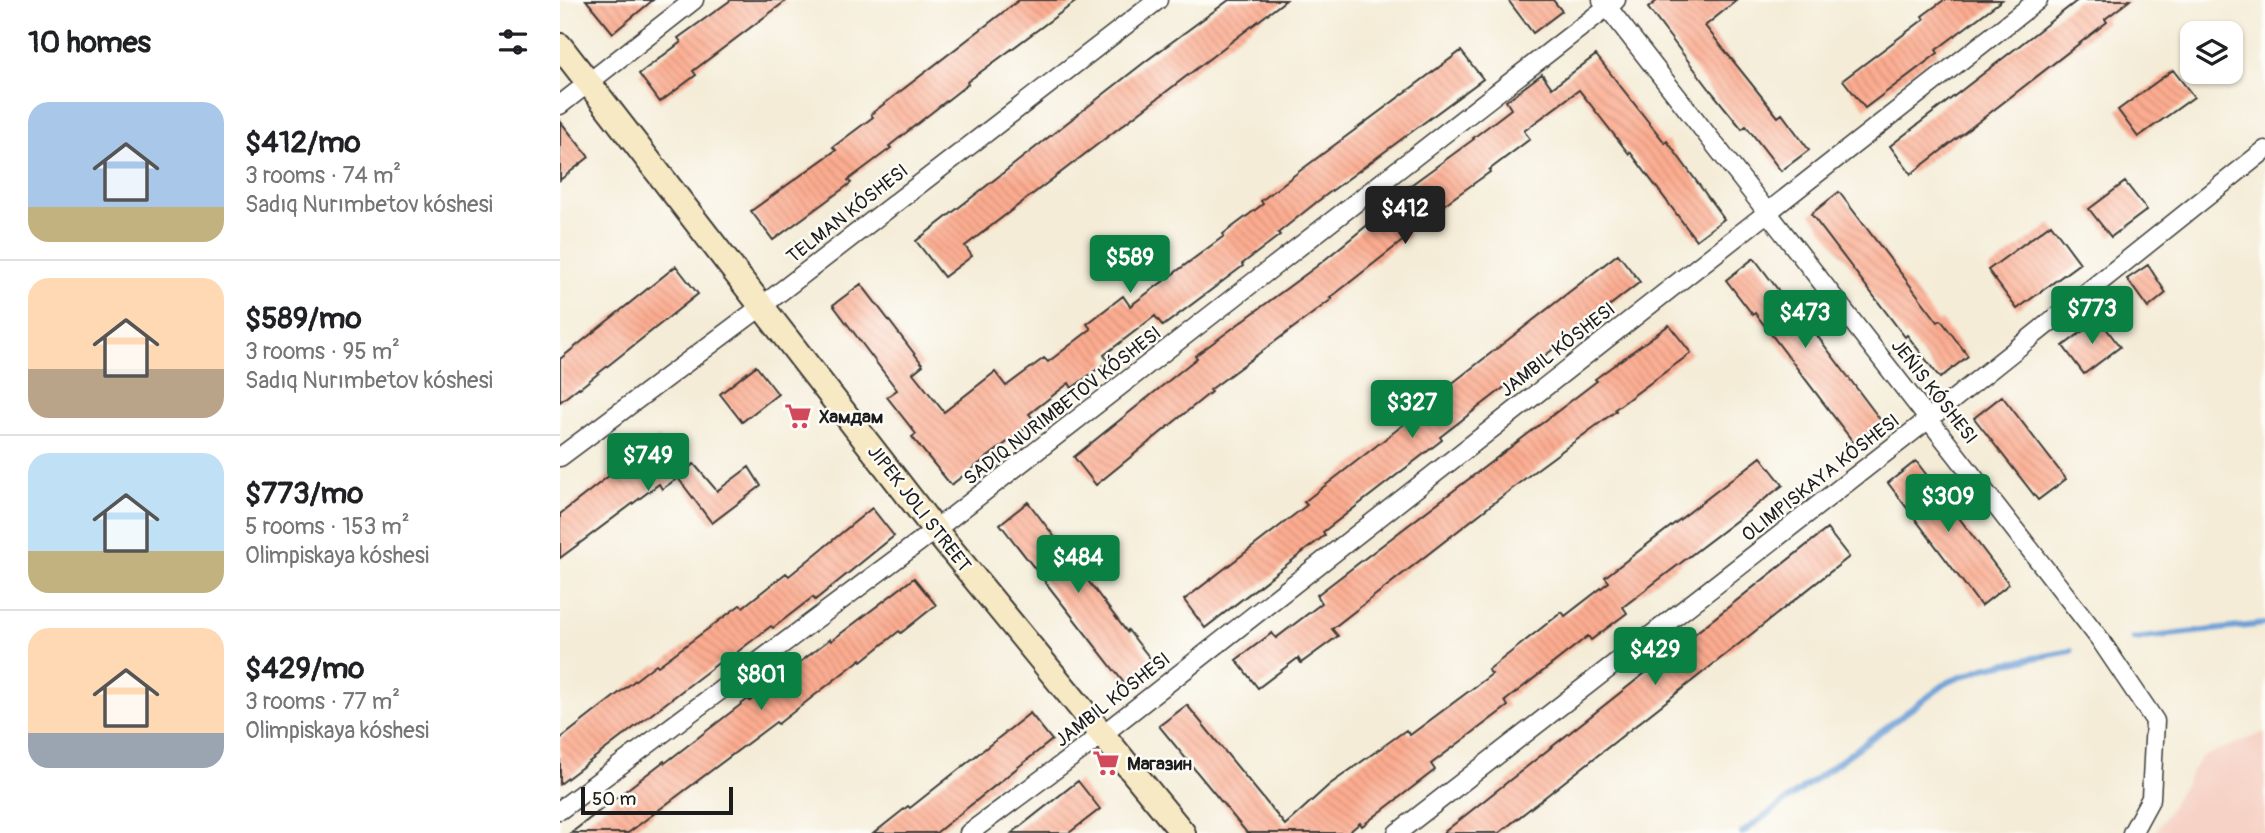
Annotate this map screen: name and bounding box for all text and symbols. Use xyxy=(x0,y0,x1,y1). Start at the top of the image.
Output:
map controls xyxy=(2180,21,2243,84)
button: layers xyxy=(2180,21,2243,84)
icon: filters xyxy=(494,23,532,61)
text: 10 homes xyxy=(28,24,151,61)
text: $412/mo xyxy=(245,124,361,161)
icon: home xyxy=(84,130,168,214)
street label: TELMAN KÓSHESI xyxy=(782,159,913,269)
text: 3 rooms · 74 m² xyxy=(245,161,401,190)
pin: $412 xyxy=(1364,187,1446,246)
text: Sadıq Nurımbetov kóshesi xyxy=(245,190,493,219)
text: $412 xyxy=(1381,194,1429,223)
pin: $589 xyxy=(1089,236,1171,295)
text: $589 xyxy=(1106,243,1154,272)
pin: $773 xyxy=(2051,286,2133,346)
pin: $473 xyxy=(1764,290,1846,350)
text: $773 xyxy=(2067,294,2117,323)
street label: JAMBIL KÓSHESI xyxy=(1495,297,1620,402)
text: $473 xyxy=(1780,298,1830,327)
text: $589/mo xyxy=(245,300,362,337)
icon: home xyxy=(84,306,168,390)
street label: SADIQ NURIMBETOV KÓSHESI xyxy=(959,321,1166,490)
street label: JEŃIS KÓSHESI xyxy=(1886,334,1983,449)
text: 3 rooms · 95 m² xyxy=(245,337,400,366)
text: Sadıq Nurımbetov kóshesi xyxy=(245,366,493,395)
pin: $327 xyxy=(1371,380,1453,440)
text: $327 xyxy=(1387,388,1437,417)
supermarket icon: Хамдам xyxy=(783,401,813,431)
place label: Хамдам xyxy=(819,405,883,429)
street label: OLIMPISKAYA KÓSHESI xyxy=(1737,409,1904,547)
pin: $749 xyxy=(607,434,689,493)
street label: JIPEK JOLI STREET xyxy=(862,440,976,577)
text: $749 xyxy=(623,441,673,470)
text: $773/mo xyxy=(245,475,363,512)
pin: $309 xyxy=(1907,475,1989,534)
icon: home xyxy=(84,481,168,565)
text: $309 xyxy=(1922,482,1974,511)
text: 5 rooms · 153 m² xyxy=(245,512,410,541)
pin: $484 xyxy=(1037,536,1119,595)
text: Olimpiskaya kóshesi xyxy=(245,541,429,570)
text: $484 xyxy=(1053,543,1103,572)
pin: $429 xyxy=(1614,628,1696,687)
text: $429 xyxy=(1630,635,1680,664)
street label: JAMBIL KÓSHESI xyxy=(1050,647,1175,752)
text: $429/mo xyxy=(245,650,364,687)
pin: $801 xyxy=(720,652,802,712)
icon: home xyxy=(84,656,168,740)
text: $801 xyxy=(737,660,785,689)
text: 3 rooms · 77 m² xyxy=(245,687,400,716)
text: Olimpiskaya kóshesi xyxy=(245,716,429,745)
supermarket icon: Магазин xyxy=(1091,748,1121,778)
place label: Магазин xyxy=(1127,752,1192,776)
scale bar xyxy=(581,784,733,816)
text: 50 m xyxy=(592,787,636,811)

